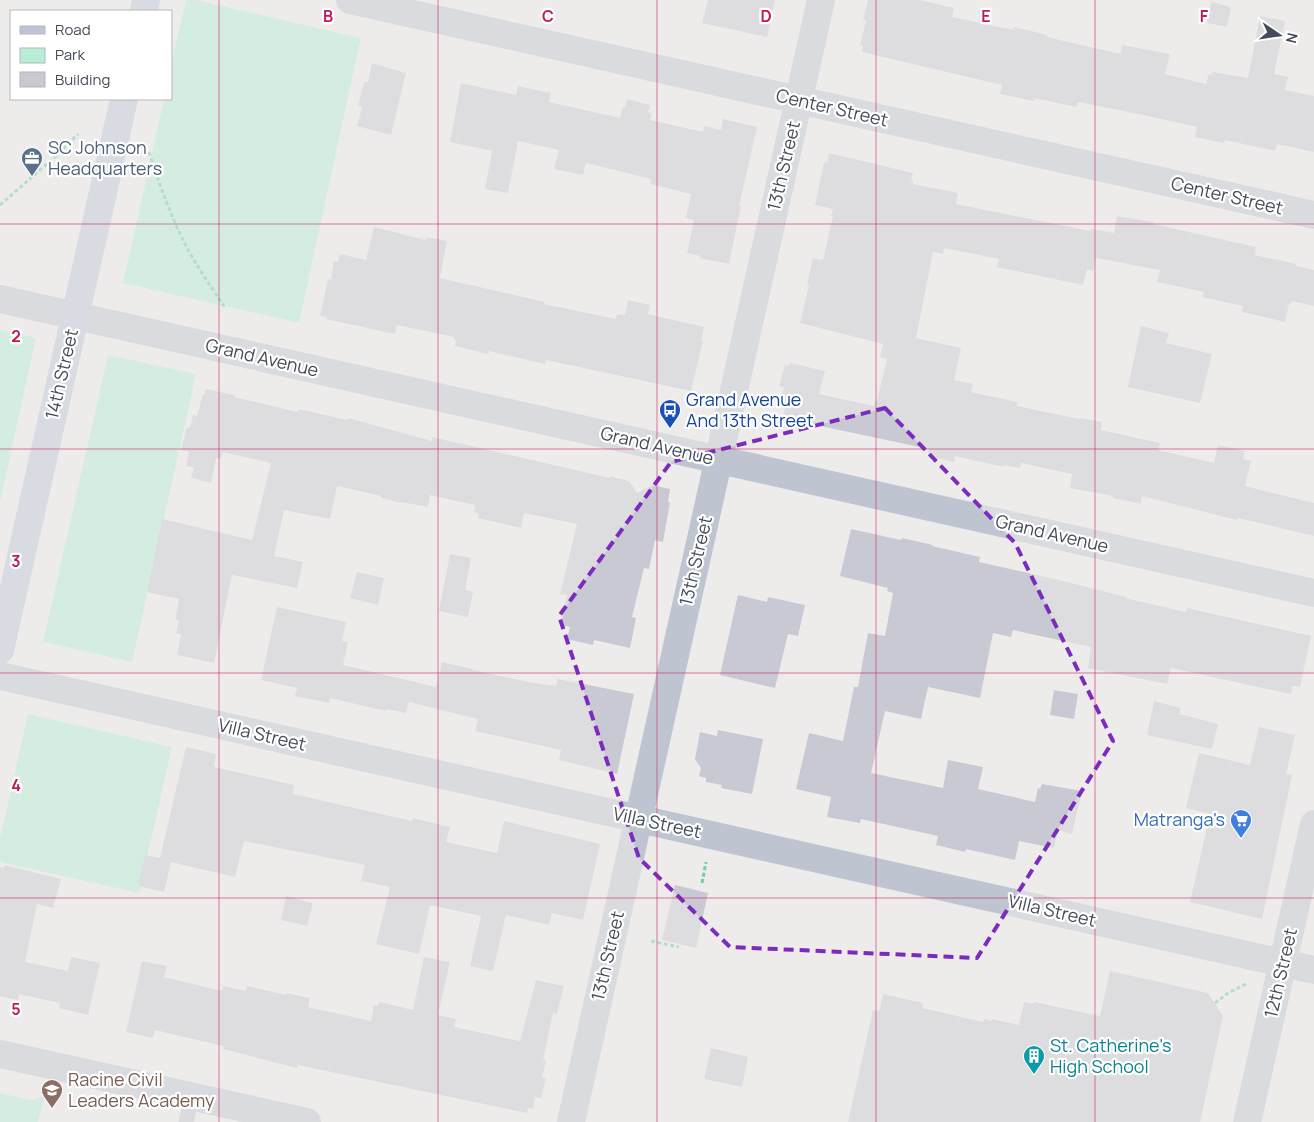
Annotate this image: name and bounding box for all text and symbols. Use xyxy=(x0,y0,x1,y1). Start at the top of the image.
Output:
text: B xyxy=(323,5,333,27)
text: C xyxy=(542,5,554,27)
text: D xyxy=(760,5,772,27)
text: E xyxy=(981,5,991,27)
text: F xyxy=(1200,5,1209,27)
legend xyxy=(10,10,172,100)
north arrow xyxy=(1254,10,1304,60)
text: Road xyxy=(55,19,91,40)
text: N xyxy=(1282,31,1303,45)
text: Park xyxy=(55,44,85,65)
text: Building xyxy=(55,69,110,90)
street label: Center Street xyxy=(774,82,891,132)
street label: 13th Street xyxy=(761,119,805,213)
place label: SC Johnson Headquarters xyxy=(48,135,162,180)
office icon: SC Johnson Headquarters xyxy=(20,146,44,177)
street label: Center Street xyxy=(1169,170,1286,220)
text: 2 xyxy=(11,325,21,347)
street label: 14th Street xyxy=(39,326,83,421)
street label: Grand Avenue xyxy=(203,332,321,382)
place label: Grand Avenue And 13th Street xyxy=(686,387,814,432)
bus stop icon: Grand Avenue And 13th Street xyxy=(658,398,682,429)
street label: Grand Avenue xyxy=(598,420,716,470)
street label: Grand Avenue xyxy=(993,508,1111,558)
street label: 13th Street xyxy=(673,514,717,608)
text: 3 xyxy=(11,550,21,572)
street label: Villa Street xyxy=(216,712,309,756)
text: 4 xyxy=(11,774,21,796)
street label: Villa Street xyxy=(611,801,704,843)
place label: Matranga's xyxy=(1134,807,1225,831)
supermarket icon: Matranga's xyxy=(1229,808,1253,839)
street label: Villa Street xyxy=(1006,888,1099,932)
street label: 13th Street xyxy=(585,909,629,1003)
street label: 12th Street xyxy=(1258,925,1302,1020)
text: 5 xyxy=(11,998,21,1020)
place label: St. Catherine's High School xyxy=(1050,1033,1171,1078)
building icon: St. Catherine's High School xyxy=(1022,1044,1046,1075)
place label: Racine Civil Leaders Academy xyxy=(68,1067,215,1112)
school or university icon: Racine Civil Leaders Academy xyxy=(40,1078,64,1109)

